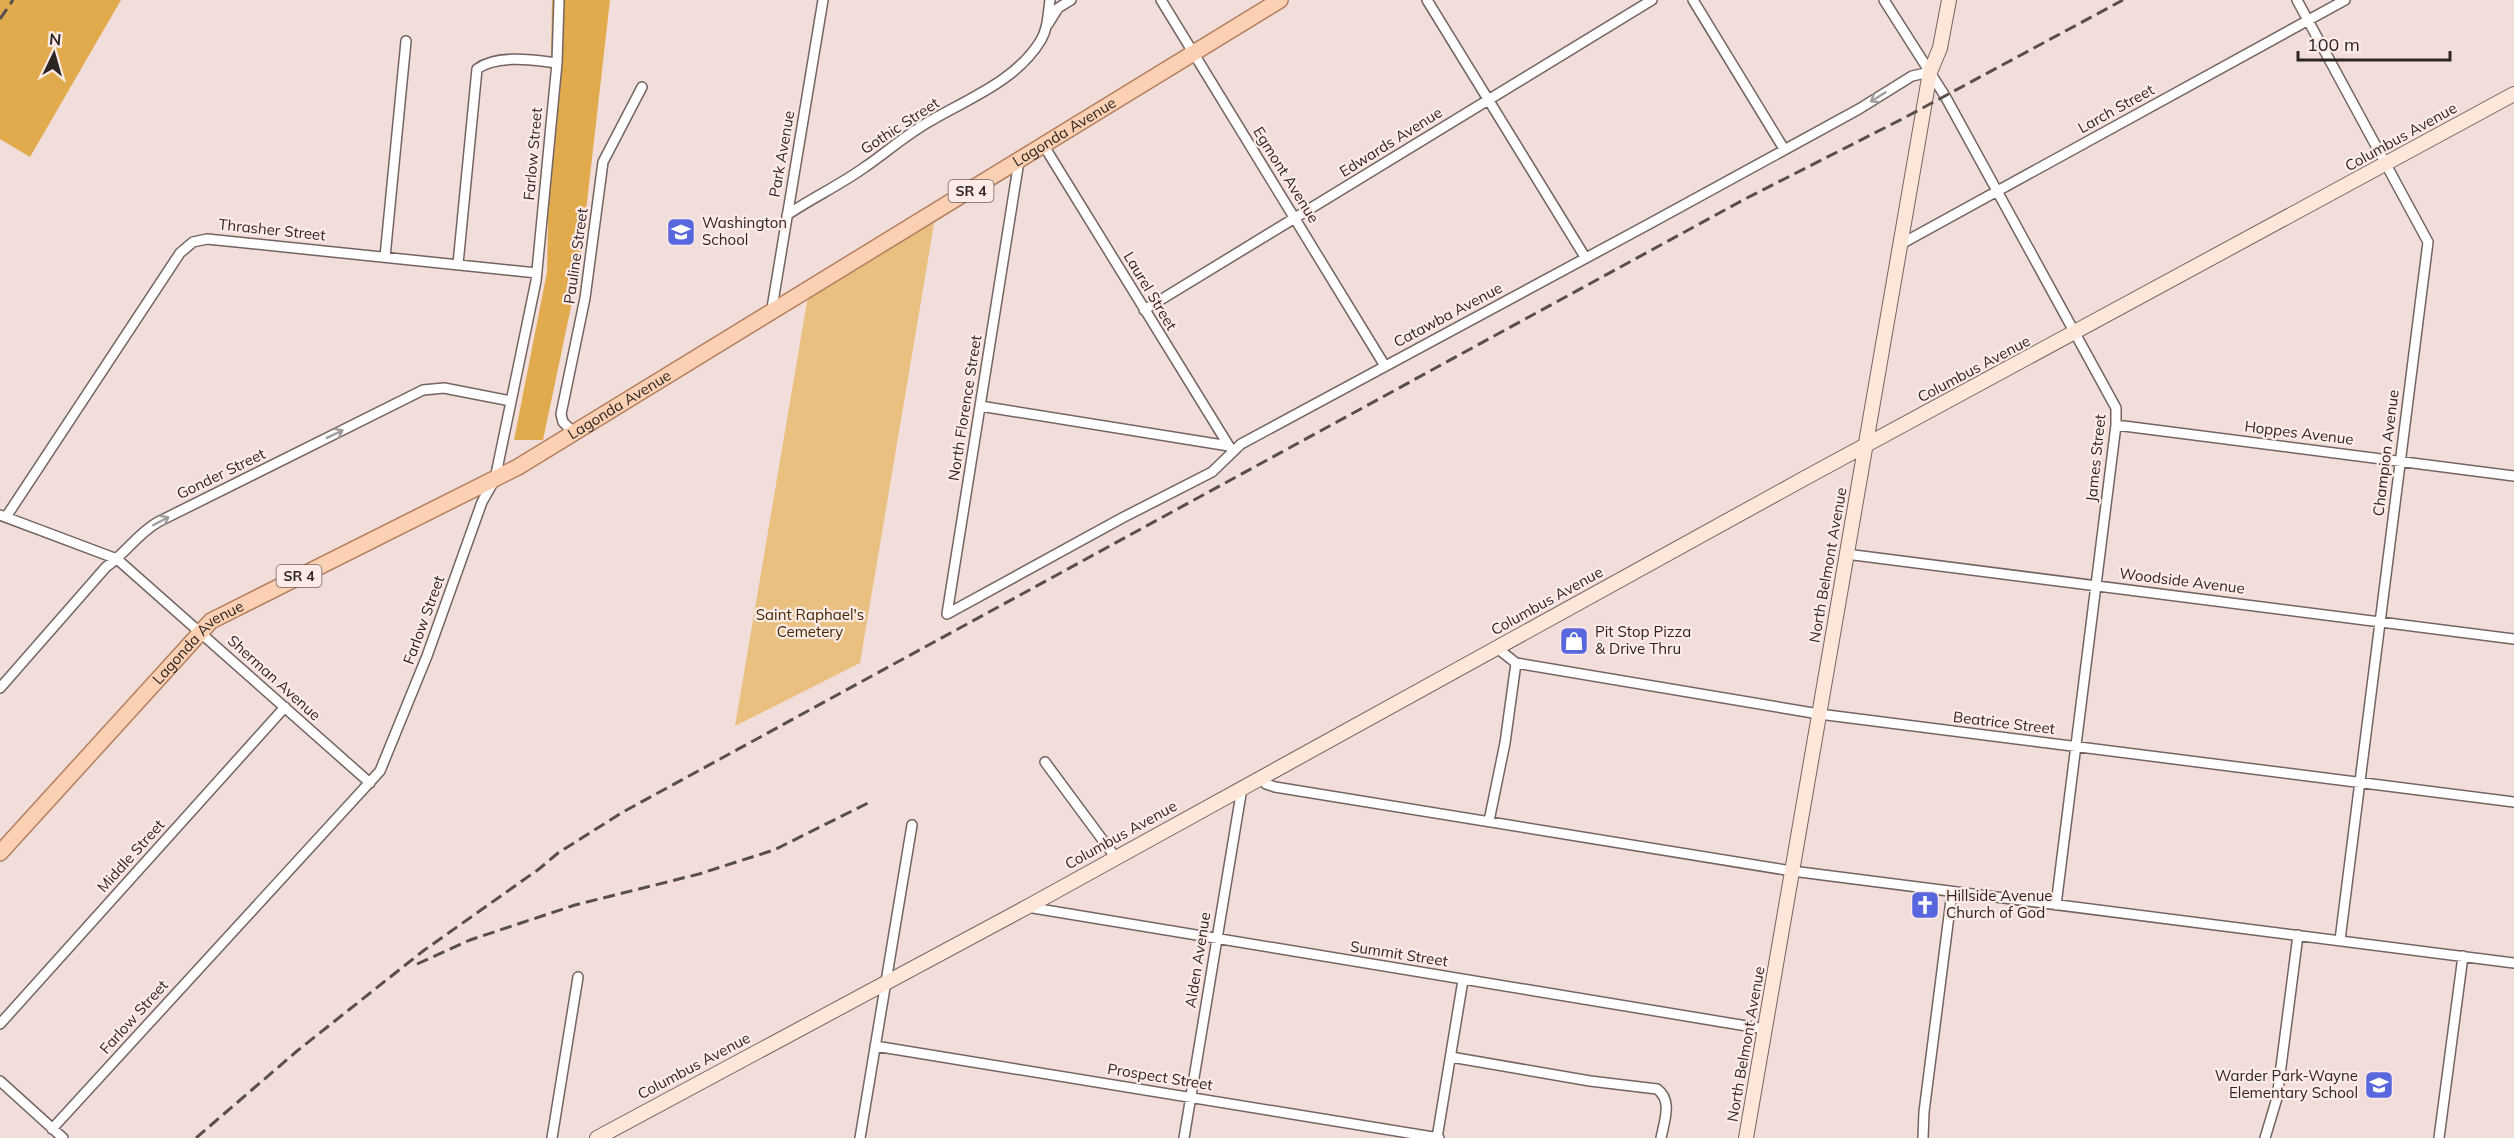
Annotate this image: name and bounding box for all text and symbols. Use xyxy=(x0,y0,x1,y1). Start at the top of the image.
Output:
north arrow xyxy=(24,24,84,84)
scale bar xyxy=(2298,24,2450,62)
text: N xyxy=(48,29,62,50)
text: 100 m xyxy=(2307,33,2360,56)
street label: Larch Street xyxy=(2074,80,2157,137)
one-way arrow xyxy=(1870,91,1887,103)
street label: Gothic Street xyxy=(857,93,943,158)
street label: Lagonda Avenue xyxy=(1009,93,1119,171)
street label: Columbus Avenue xyxy=(2342,98,2460,175)
street label: Edwards Avenue xyxy=(1336,102,1446,181)
street label: Farlow Street xyxy=(519,107,546,201)
street label: Park Avenue xyxy=(765,109,798,199)
street label: Egmont Avenue xyxy=(1249,123,1324,226)
road number: SR 4 xyxy=(948,180,994,202)
street label: Pauline Street xyxy=(559,207,592,305)
place label: Washington School xyxy=(702,213,787,249)
street label: Thrasher Street xyxy=(218,214,326,245)
school or university icon: Washington School xyxy=(665,216,697,248)
street label: Laurel Street xyxy=(1120,248,1181,333)
street label: Catawba Avenue xyxy=(1390,278,1505,351)
street label: Columbus Avenue xyxy=(1914,331,2033,406)
street label: North Florence Street xyxy=(944,334,985,482)
street label: Lagonda Avenue xyxy=(564,366,674,443)
street label: Champion Avenue xyxy=(2368,389,2403,517)
street label: James Street xyxy=(2081,413,2110,503)
street label: Hoppes Avenue xyxy=(2243,416,2355,449)
one-way arrow xyxy=(326,428,344,439)
street label: Gonder Street xyxy=(173,444,268,503)
street label: North Belmont Avenue xyxy=(1804,486,1851,644)
one-way arrow xyxy=(151,515,169,526)
street label: Columbus Avenue xyxy=(1488,562,1606,639)
street label: Woodside Avenue xyxy=(2118,563,2246,598)
road number: SR 4 xyxy=(276,565,322,587)
street label: Farlow Street xyxy=(399,573,448,667)
street label: Lagonda Avenue xyxy=(148,596,247,688)
park label: Saint Raphael's Cemetery xyxy=(756,605,864,641)
place label: Pit Stop Pizza & Drive Thru xyxy=(1595,622,1691,658)
shop icon: Pit Stop Pizza & Drive Thru xyxy=(1558,625,1590,657)
street label: Sherman Avenue xyxy=(224,631,325,724)
street label: Beatrice Street xyxy=(1952,707,2056,738)
street label: Columbus Avenue xyxy=(1062,796,1180,873)
street label: Middle Street xyxy=(93,815,168,896)
place label: Hillside Avenue Church of God xyxy=(1946,886,2053,922)
church icon: Hillside Avenue Church of God xyxy=(1909,889,1941,921)
street label: Alden Avenue xyxy=(1181,911,1214,1009)
street label: Summit Street xyxy=(1349,936,1449,971)
street label: North Belmont Avenue xyxy=(1722,965,1769,1123)
street label: Farlow Street xyxy=(95,976,172,1058)
street label: Columbus Avenue xyxy=(634,1028,753,1103)
street label: Prospect Street xyxy=(1106,1059,1214,1094)
place label: Warder Park-Wayne Elementary School xyxy=(2215,1066,2358,1102)
school or university icon: Warder Park-Wayne Elementary School xyxy=(2363,1069,2395,1101)

